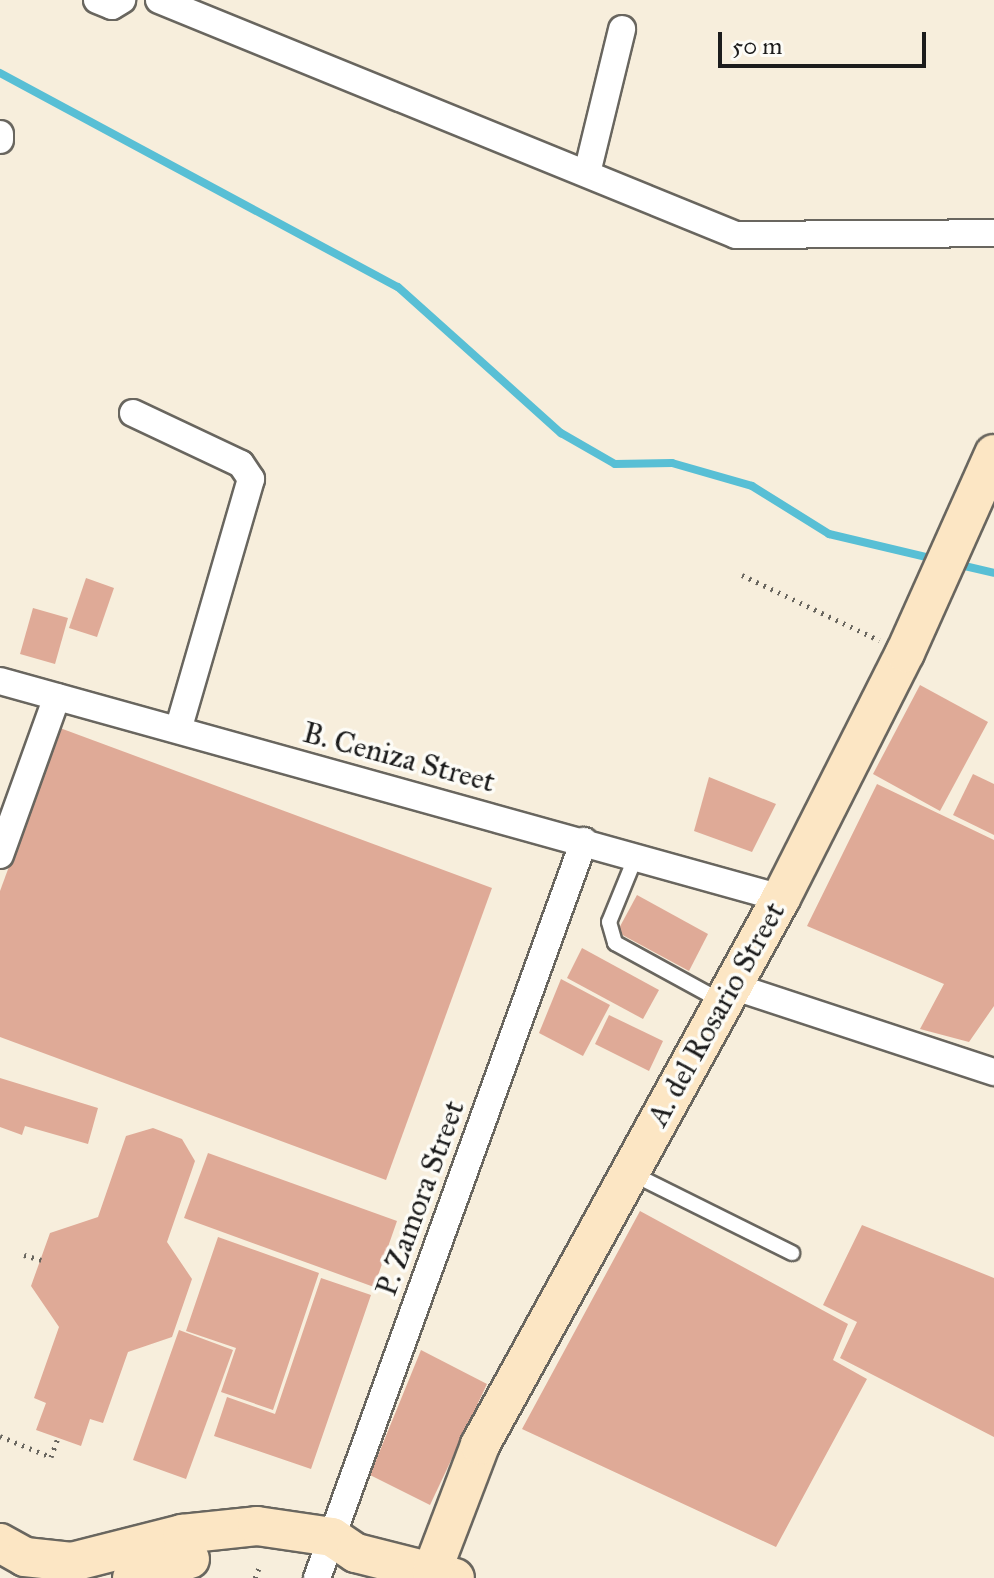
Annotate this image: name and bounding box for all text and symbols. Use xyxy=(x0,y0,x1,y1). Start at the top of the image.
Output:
scale bar xyxy=(722,16,930,66)
text: 50 m xyxy=(732,31,782,61)
street label: B. Ceniza Street xyxy=(299,714,499,800)
street label: A. del Rosario Street xyxy=(640,896,792,1132)
street label: P. Zamora Street xyxy=(368,1095,472,1301)

